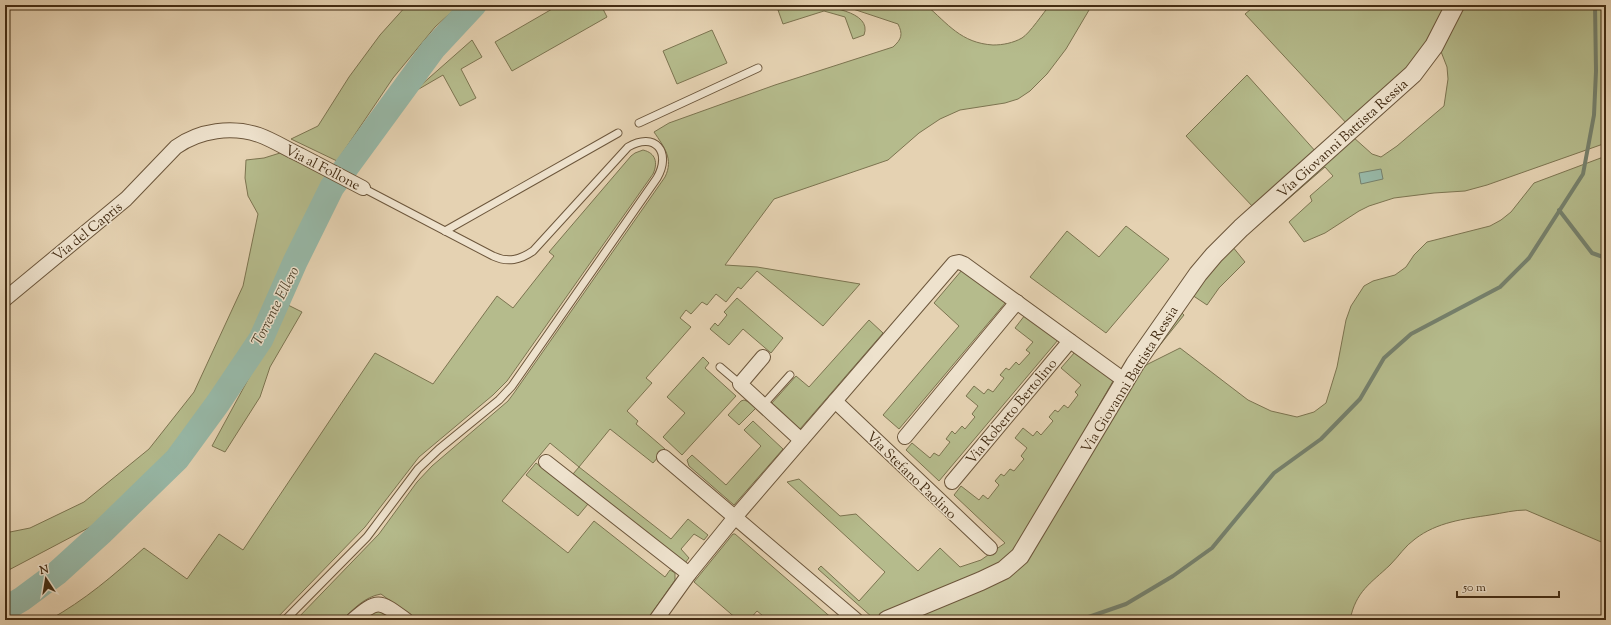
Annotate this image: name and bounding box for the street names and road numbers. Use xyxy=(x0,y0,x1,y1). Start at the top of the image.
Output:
street label: Via Giovanni Battista Ressia xyxy=(1274,75,1414,204)
street label: Via al Follone xyxy=(281,141,363,196)
street label: Via del Capris xyxy=(49,198,128,267)
street label: Via Giovanni Battista Ressia xyxy=(1077,302,1184,457)
street label: Via Roberto Bertolino xyxy=(962,355,1063,469)
street label: Via Stefano Paolino xyxy=(861,428,961,525)

